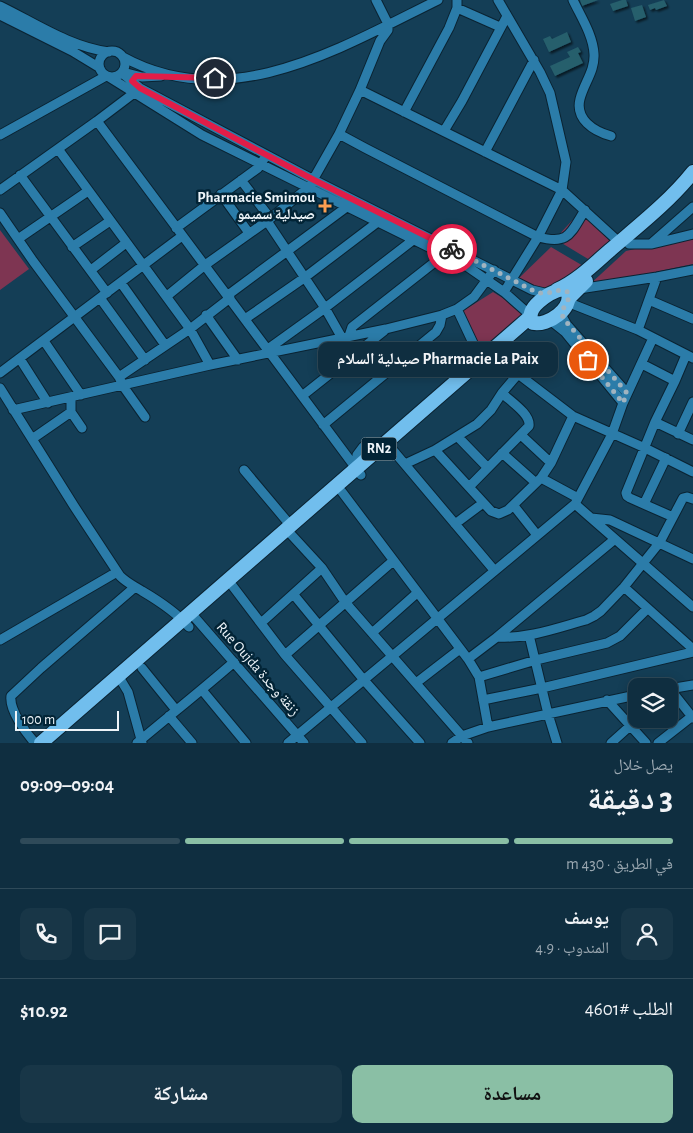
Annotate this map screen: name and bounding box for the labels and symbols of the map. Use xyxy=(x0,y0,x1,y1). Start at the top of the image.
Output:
pin xyxy=(194,57,236,99)
place label: Pharmacie Smimou صيدلية سميمو xyxy=(197,190,315,222)
marker: Pharmacie Smimou صيدلية سميمو xyxy=(319,200,331,212)
courier xyxy=(427,224,477,274)
pin xyxy=(567,339,609,381)
callout: Pharmacie La Paix صيدلية السلام xyxy=(318,342,558,378)
road number: RN2 xyxy=(362,438,396,460)
street label: Rue Oujda زنقة وجدة xyxy=(213,619,303,719)
scale bar xyxy=(15,708,119,731)

